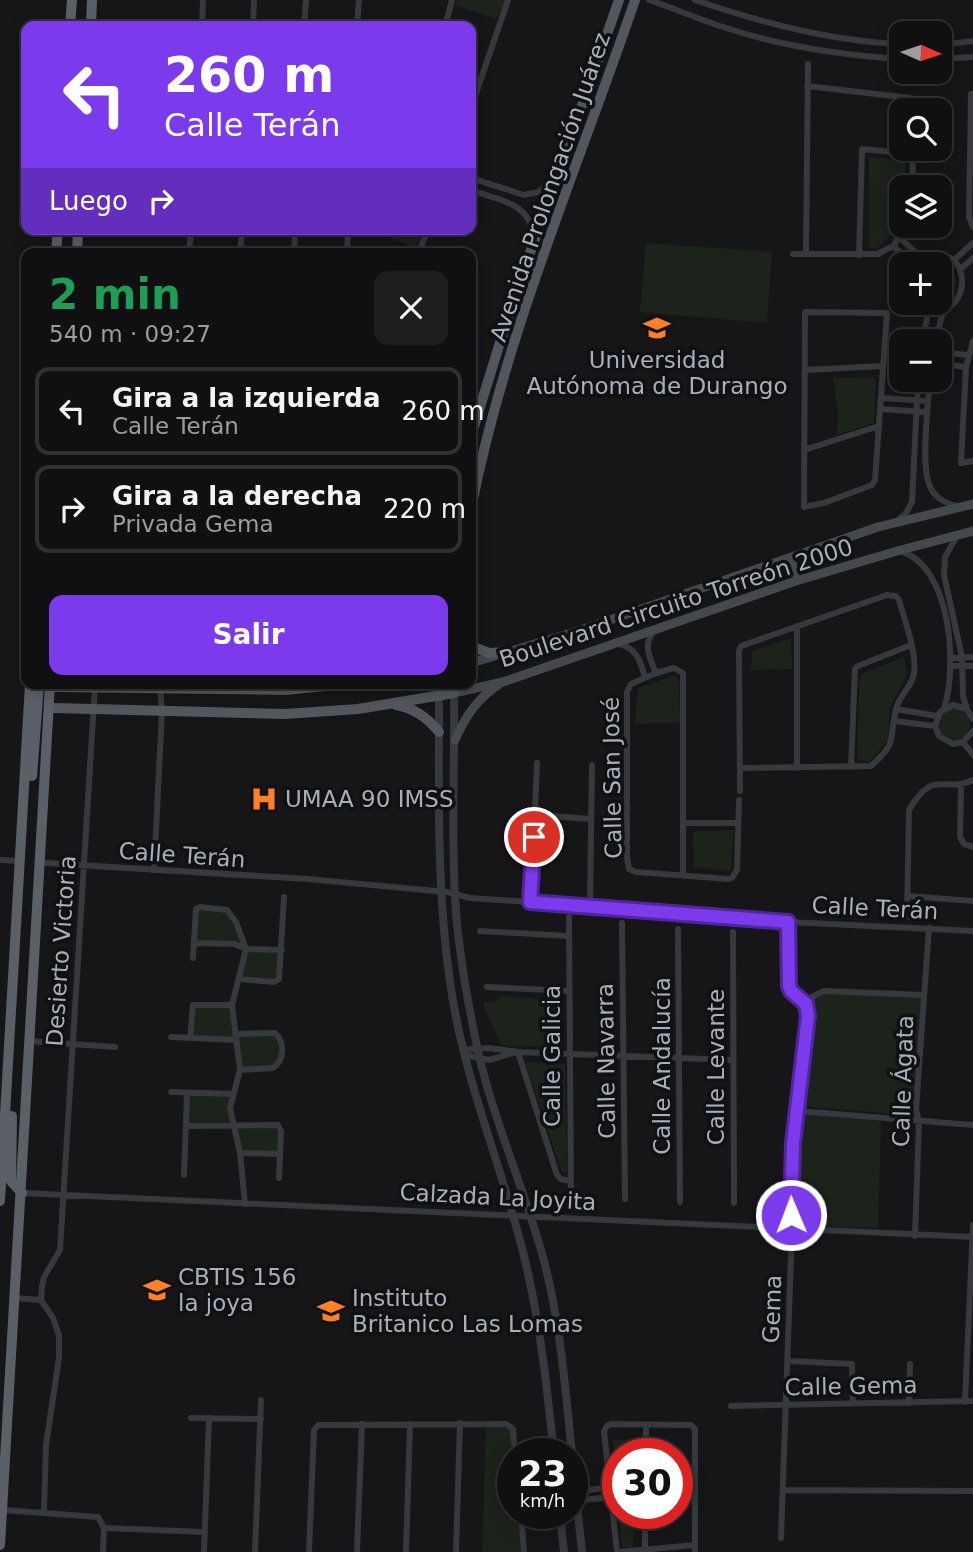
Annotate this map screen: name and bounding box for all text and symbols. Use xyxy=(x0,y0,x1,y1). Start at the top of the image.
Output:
north arrow xyxy=(889,21,952,84)
map controls xyxy=(889,21,952,392)
street label: Avenida Prolongación Juárez xyxy=(485,29,615,345)
text: 260 m xyxy=(164,47,334,104)
icon: left xyxy=(49,49,140,140)
button: search xyxy=(889,98,952,161)
text: Calle Terán xyxy=(164,106,340,144)
button: layers xyxy=(889,175,952,238)
icon: right xyxy=(142,182,180,220)
text: Luego xyxy=(49,186,128,216)
button: + xyxy=(889,252,952,315)
text: 2 min xyxy=(49,270,181,319)
button: close xyxy=(374,271,448,345)
school or university icon: Universidad Autónoma de Durango xyxy=(642,313,672,343)
text: 540 m · 09:27 xyxy=(49,321,211,347)
button: − xyxy=(889,329,952,392)
place label: Universidad Autónoma de Durango xyxy=(526,347,788,399)
text: Gira a la izquierda xyxy=(112,383,380,413)
icon: left xyxy=(53,392,91,430)
text: 260 m xyxy=(401,396,485,426)
text: Calle Terán xyxy=(112,413,239,439)
text: Gira a la derecha xyxy=(112,481,362,511)
icon: right xyxy=(53,490,91,528)
text: 220 m xyxy=(383,494,466,524)
text: Privada Gema xyxy=(112,511,274,537)
street label: Boulevard Circuito Torreón 2000 xyxy=(496,533,856,673)
button: Salir xyxy=(49,595,448,675)
street label: Calle San José xyxy=(598,697,626,859)
hospital icon: UMAA 90 IMSS xyxy=(249,784,279,814)
place label: UMAA 90 IMSS xyxy=(285,786,454,812)
pin xyxy=(504,807,564,867)
icon: arrive xyxy=(515,818,553,856)
street label: Calle Terán xyxy=(118,838,246,872)
street label: Desierto Victoria xyxy=(41,855,81,1047)
street label: Calle Terán xyxy=(811,892,939,924)
street label: Calle Andalucía xyxy=(649,977,675,1155)
street label: Calle Navarra xyxy=(592,983,620,1139)
street label: Calle Galicia xyxy=(539,985,565,1127)
street label: Calle Levante xyxy=(703,989,729,1145)
street label: Calle Ágata xyxy=(887,1015,918,1147)
position arrow xyxy=(754,1178,828,1252)
street label: Calzada La Joyita xyxy=(399,1179,597,1215)
place label: CBTIS 156 la joya xyxy=(178,1264,296,1316)
street label: Gema xyxy=(758,1274,786,1344)
school or university icon: CBTIS 156 la joya xyxy=(142,1275,172,1305)
place label: Instituto Britanico Las Lomas xyxy=(352,1285,583,1337)
school or university icon: Instituto Britanico Las Lomas xyxy=(316,1296,346,1326)
street label: Calle Gema xyxy=(784,1372,918,1400)
speed limit sign: 30 xyxy=(602,1438,693,1529)
text: 23 xyxy=(518,1454,567,1494)
text: km/h xyxy=(520,1490,565,1511)

